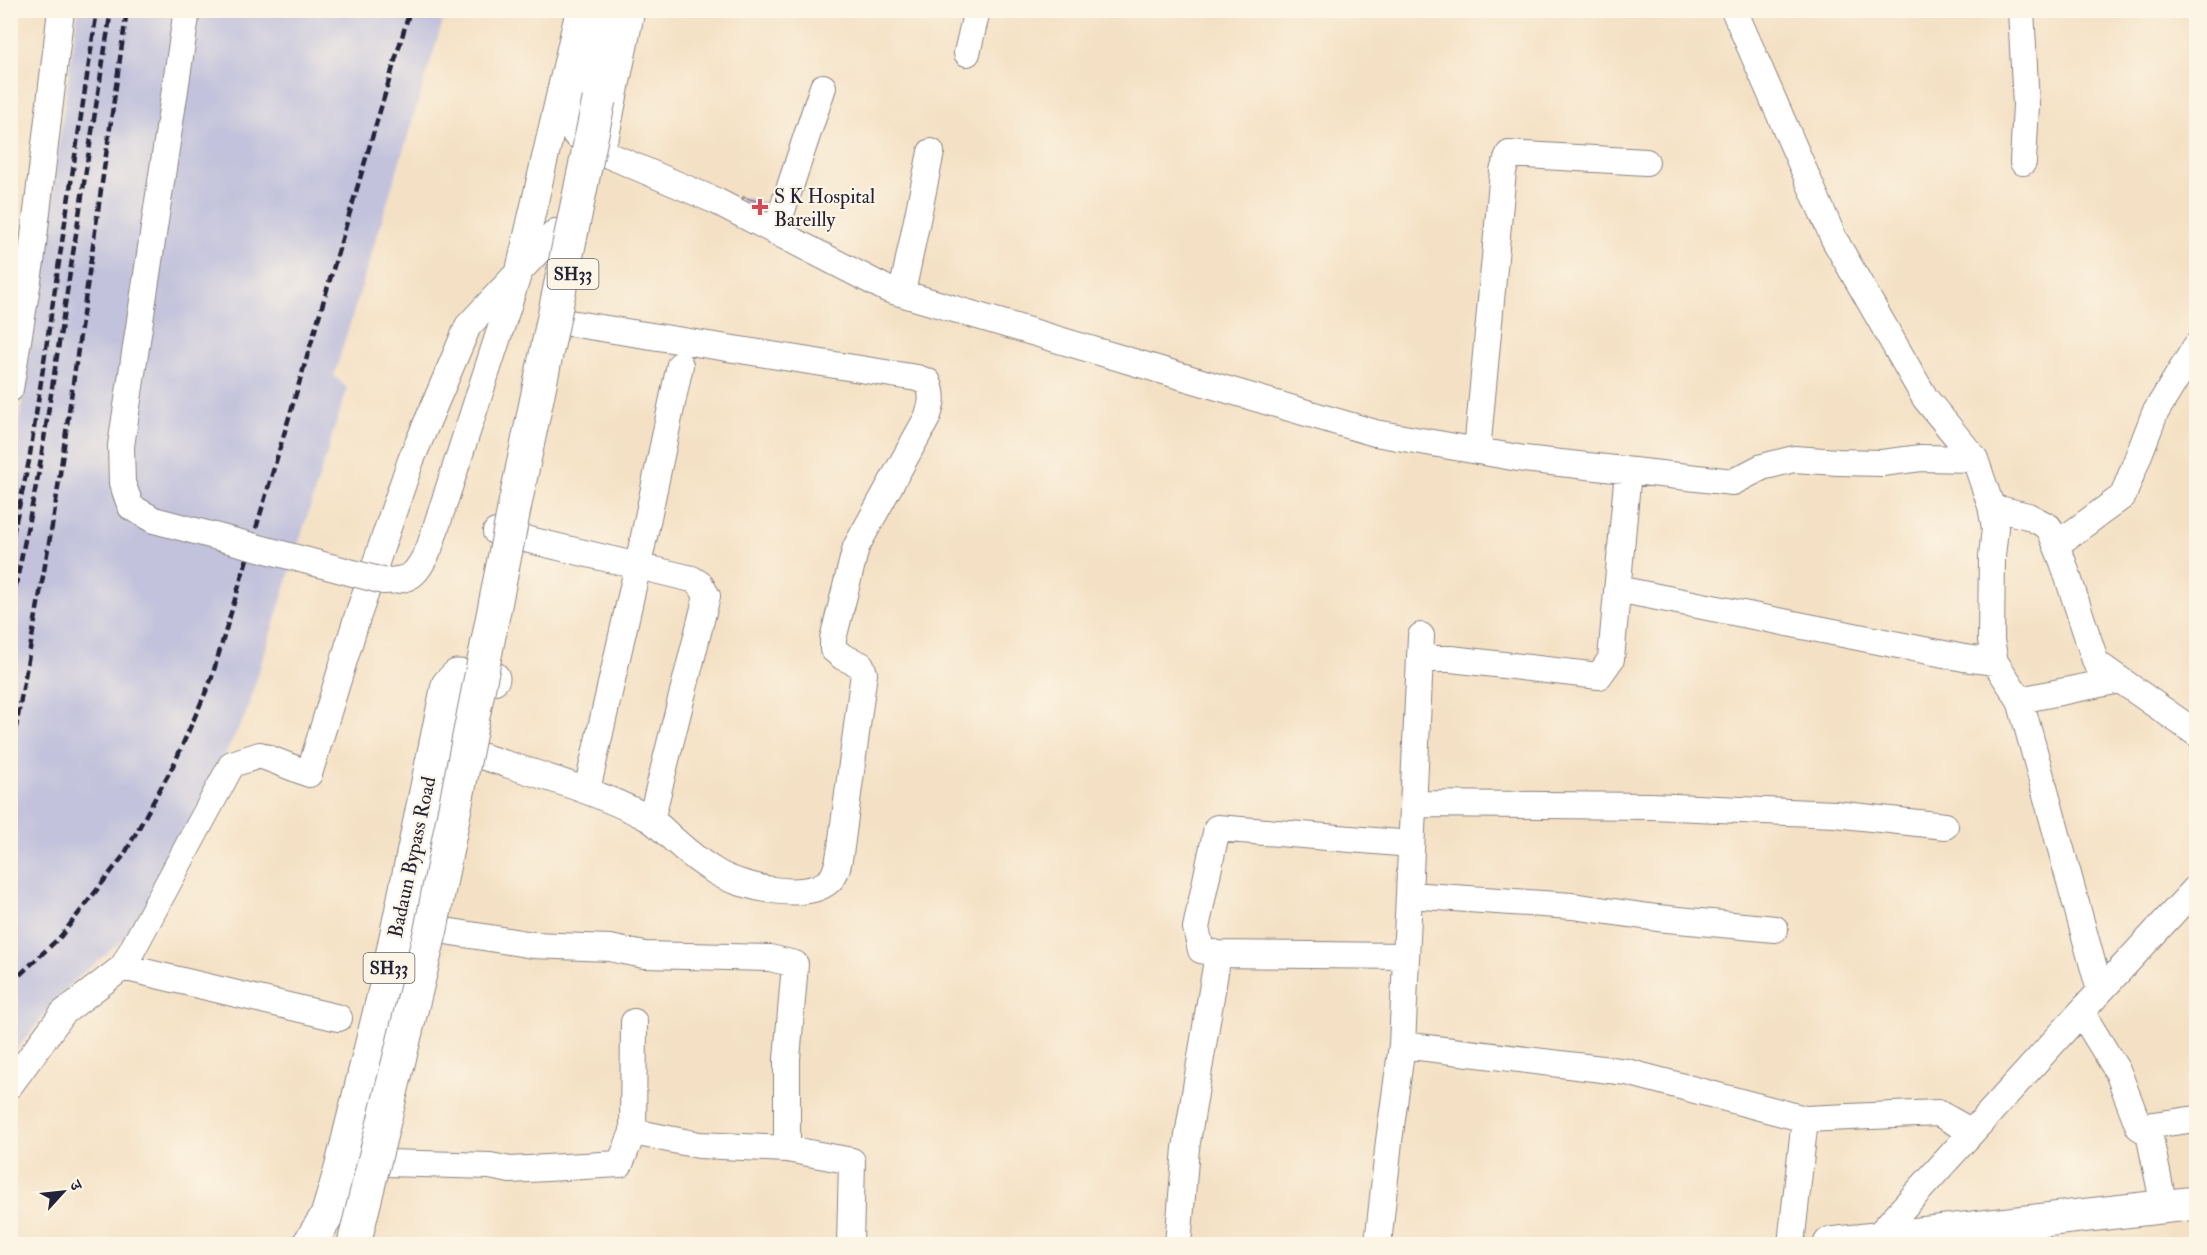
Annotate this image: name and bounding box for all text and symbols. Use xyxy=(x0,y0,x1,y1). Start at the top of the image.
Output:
place label: S K Hospital Bareilly xyxy=(774,184,875,232)
marker: S K Hospital Bareilly xyxy=(751,198,769,216)
road number: SH33 xyxy=(548,259,598,289)
street label: Badaun Bypass Road xyxy=(383,774,442,940)
road number: SH33 xyxy=(364,953,414,983)
north arrow xyxy=(33,1162,93,1222)
text: उ xyxy=(64,1177,87,1195)

